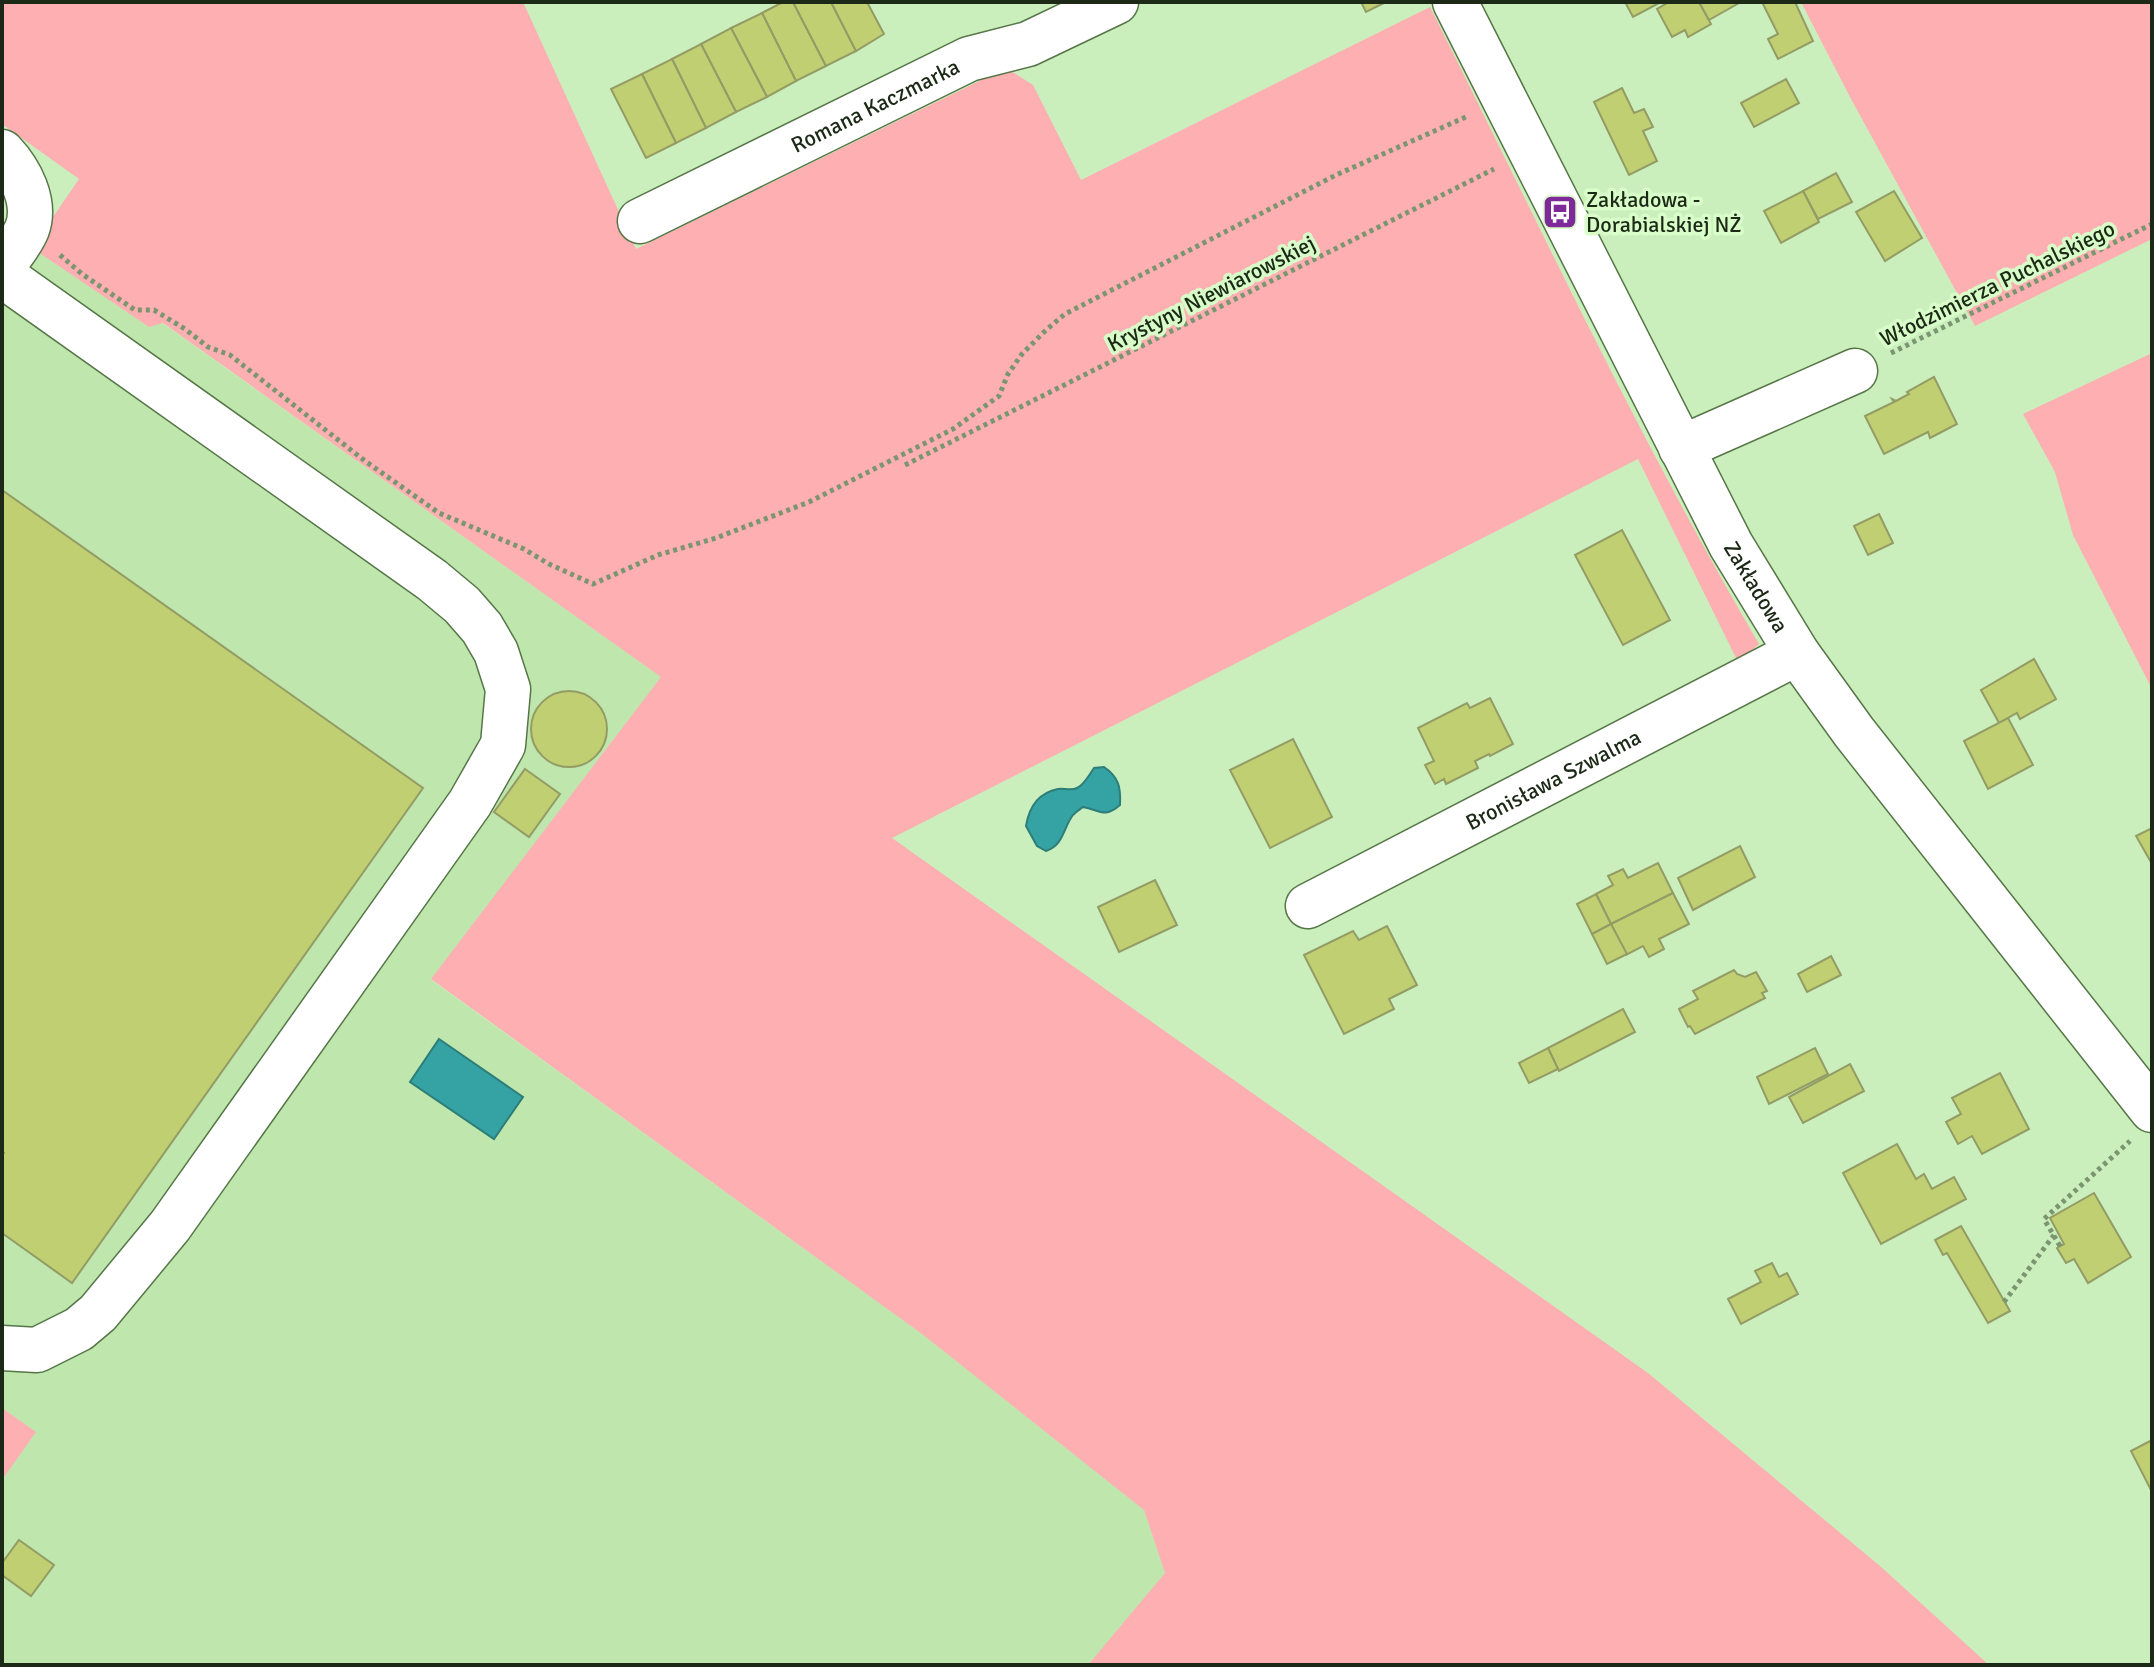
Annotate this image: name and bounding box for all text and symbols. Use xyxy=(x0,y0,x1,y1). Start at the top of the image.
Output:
street label: Romana Kaczmarka xyxy=(787,53,964,159)
place label: Zakładowa - Dorabialskiej NŻ xyxy=(1586,186,1742,238)
bus stop icon: Zakładowa - Dorabialskiej NŻ xyxy=(1541,193,1579,231)
street label: Włodzimierza Puchalskiego xyxy=(1875,215,2119,352)
street label: Krystyny Niewiarowskiej xyxy=(1103,229,1320,358)
street label: Zakładowa xyxy=(1718,536,1794,638)
street label: Bronisława Szwalma xyxy=(1461,723,1646,836)

